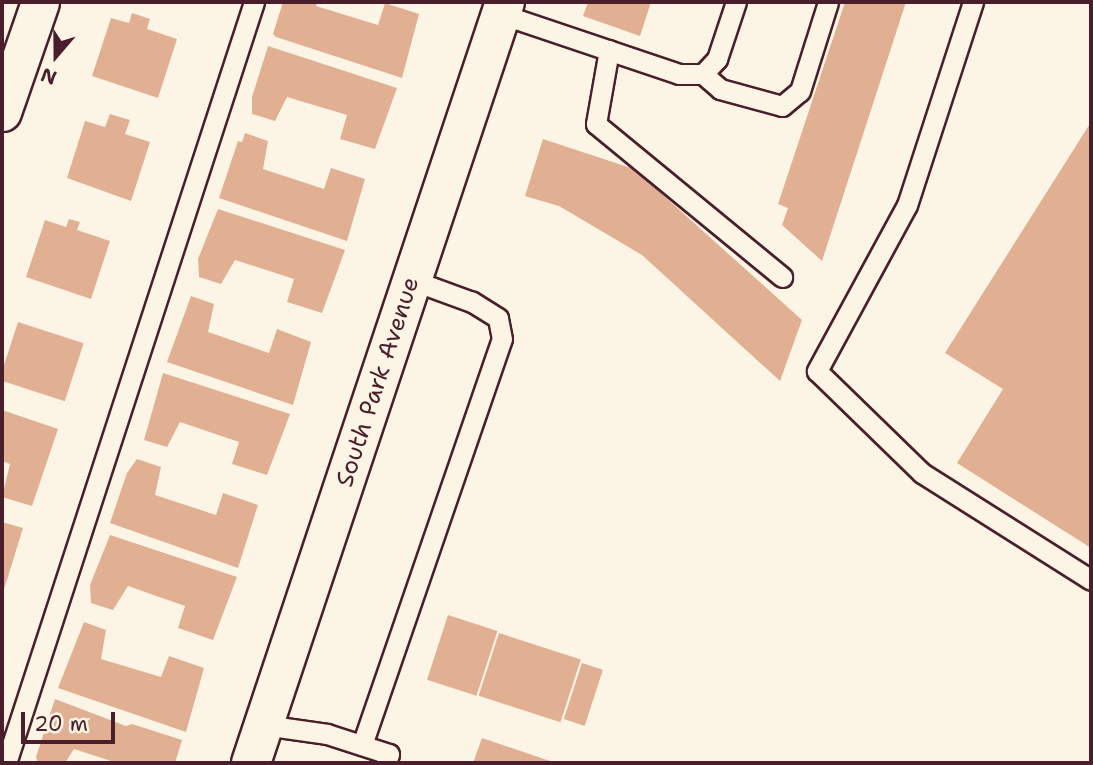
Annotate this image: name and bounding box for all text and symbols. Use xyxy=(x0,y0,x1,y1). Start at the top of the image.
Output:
north arrow xyxy=(21,21,91,91)
text: N xyxy=(37,62,60,91)
street label: South Park Avenue xyxy=(330,273,426,491)
scale bar xyxy=(24,698,119,742)
text: 20 m xyxy=(34,710,88,738)

